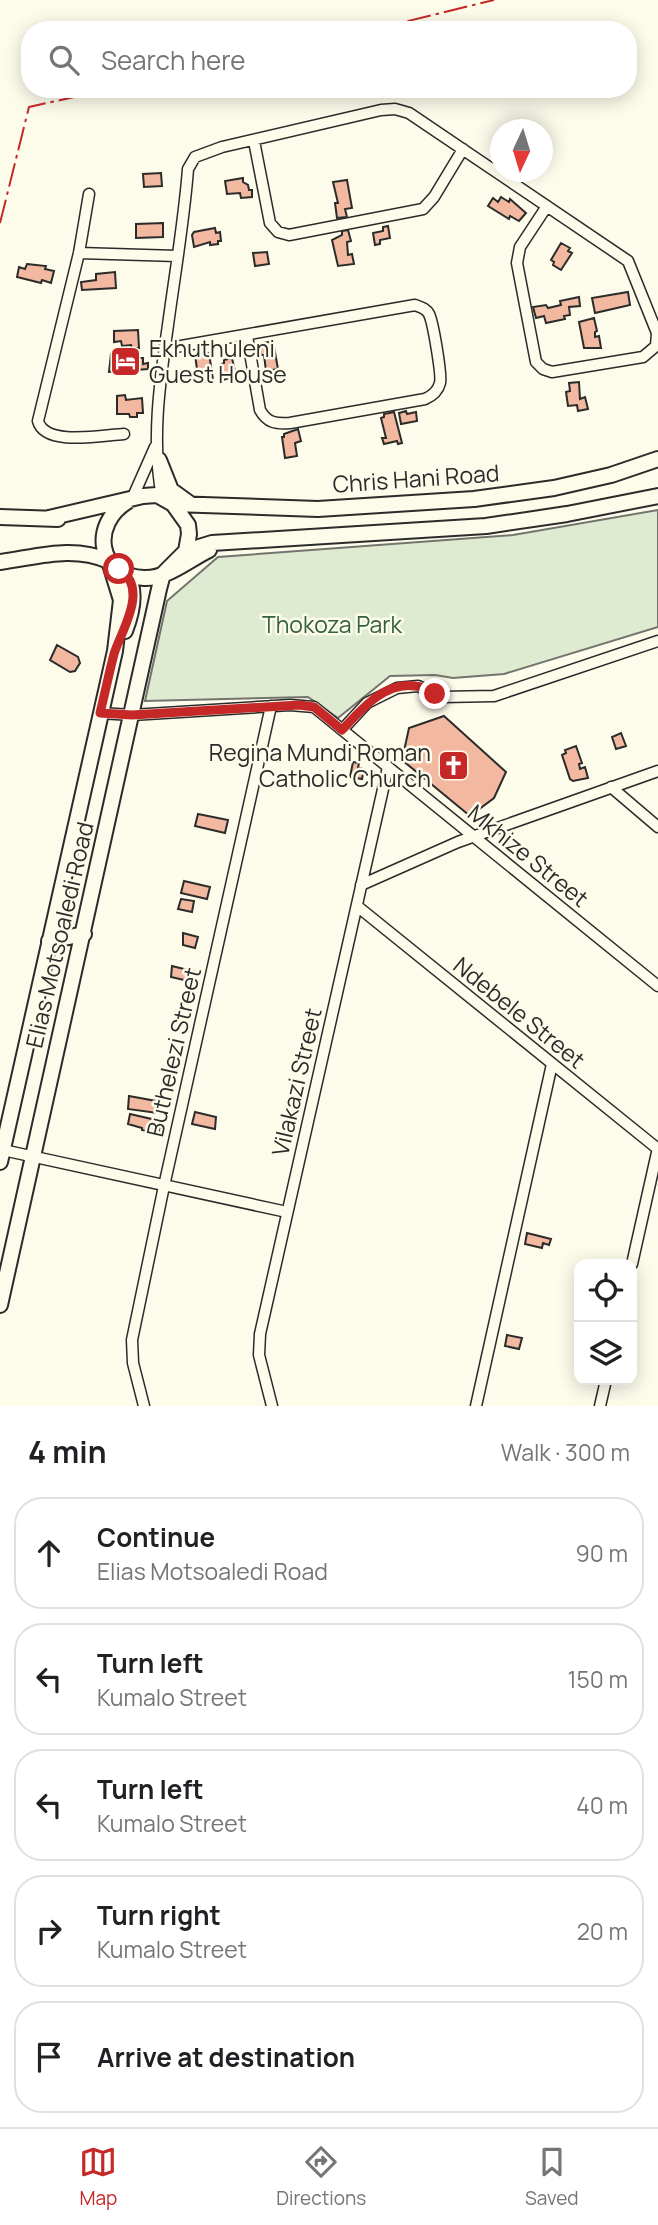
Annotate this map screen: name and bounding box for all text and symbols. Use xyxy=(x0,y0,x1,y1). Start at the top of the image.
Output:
search box xyxy=(21,21,637,98)
icon: search xyxy=(45,41,83,79)
text: Search here xyxy=(101,42,246,78)
north arrow xyxy=(490,119,553,182)
place label: Ekhuthuleni Guest House xyxy=(149,332,287,390)
hotel icon: Ekhuthuleni Guest House xyxy=(109,345,143,379)
street label: Chris Hani Road xyxy=(331,456,500,500)
route start xyxy=(103,553,134,584)
park label: Thokoza Park xyxy=(262,608,403,640)
route end xyxy=(419,678,450,709)
place label: Regina Mundi Roman Catholic Church xyxy=(209,736,431,794)
church icon: Regina Mundi Roman Catholic Church xyxy=(437,749,471,783)
street label: Mkhize Street xyxy=(462,797,596,914)
street label: Elias Motsoaledi Road xyxy=(17,819,101,1051)
street label: Ndebele Street xyxy=(447,949,592,1075)
street label: Buthelezi Street xyxy=(138,964,208,1139)
street label: Vilakazi Street xyxy=(263,1005,329,1159)
map controls xyxy=(574,1259,637,1385)
button: locate xyxy=(574,1259,637,1322)
button: layers xyxy=(574,1322,637,1385)
text: 4 min xyxy=(28,1431,106,1472)
text: Walk · 300 m xyxy=(501,1436,630,1468)
text: Continue xyxy=(97,1519,215,1555)
icon: ahead xyxy=(30,1534,68,1572)
text: 90 m xyxy=(576,1537,628,1569)
text: Elias Motsoaledi Road xyxy=(97,1555,328,1587)
text: Turn left xyxy=(97,1645,204,1681)
icon: left xyxy=(30,1660,68,1698)
text: 150 m xyxy=(568,1663,628,1695)
text: Kumalo Street xyxy=(97,1681,247,1713)
text: Turn left xyxy=(97,1771,204,1807)
icon: left xyxy=(30,1786,68,1824)
text: 40 m xyxy=(576,1789,628,1821)
text: Kumalo Street xyxy=(97,1807,247,1839)
text: Turn right xyxy=(97,1897,221,1933)
icon: right xyxy=(30,1912,68,1950)
text: 20 m xyxy=(577,1915,628,1947)
text: Kumalo Street xyxy=(97,1933,247,1965)
icon: arrive xyxy=(30,2038,68,2076)
text: Arrive at destination xyxy=(97,2039,355,2075)
tab: Map xyxy=(79,2143,117,2211)
tab: Directions xyxy=(276,2143,366,2211)
tab: Saved xyxy=(525,2143,579,2211)

